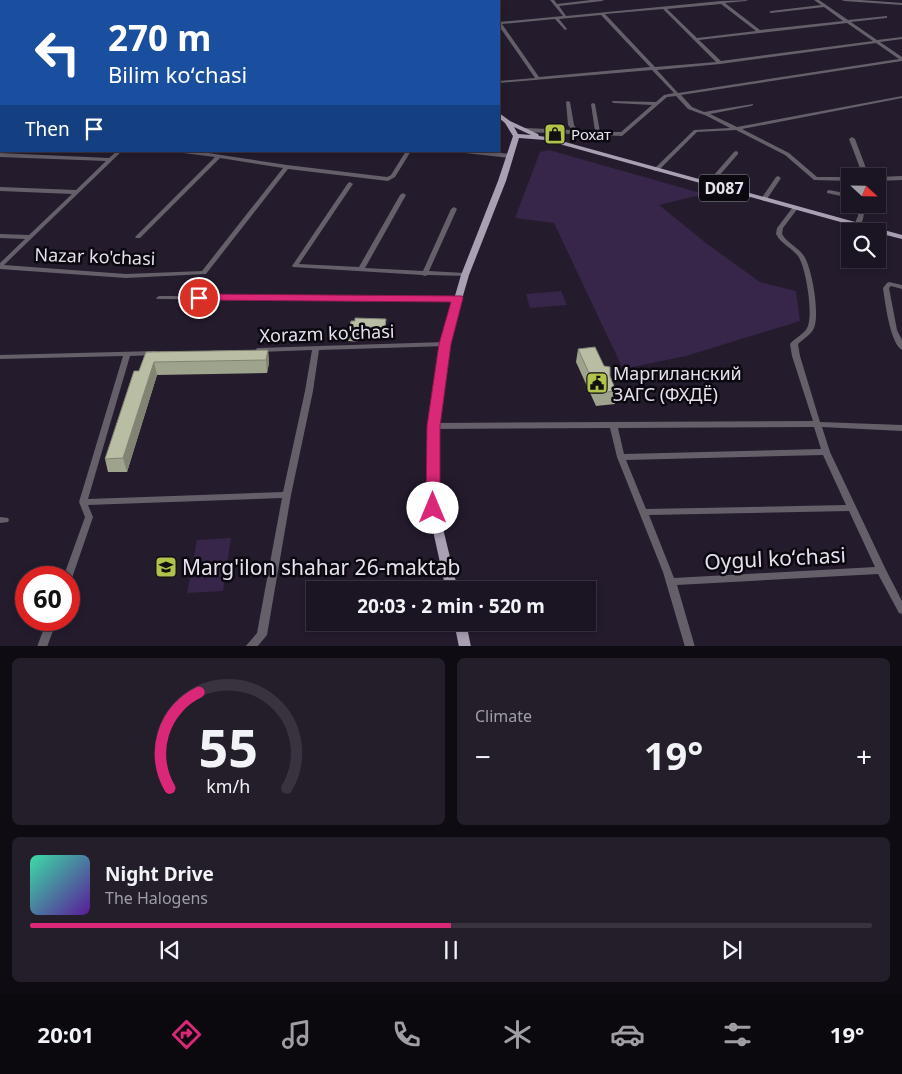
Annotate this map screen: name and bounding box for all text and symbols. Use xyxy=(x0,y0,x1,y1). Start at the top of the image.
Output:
text: 270 m xyxy=(108,14,211,61)
icon: left xyxy=(25,20,90,85)
text: Bilim koʻchasi xyxy=(108,59,247,89)
icon: arrive xyxy=(80,115,108,143)
text: Then xyxy=(25,116,70,142)
shop icon: Рохат xyxy=(543,122,567,146)
place label: Рохат xyxy=(571,124,611,144)
north arrow xyxy=(841,168,886,212)
map controls xyxy=(841,168,886,268)
road number: D087 xyxy=(699,174,749,202)
button: search xyxy=(841,223,886,268)
street label: Nazar ko'chasi xyxy=(34,242,156,270)
pin xyxy=(178,277,220,319)
icon: arrive xyxy=(185,284,213,312)
street label: Xorazm ko'chasi xyxy=(259,319,395,347)
place label: Маргиланский ЗАГС (ФХДЁ) xyxy=(613,361,742,406)
public building icon: Маргиланский ЗАГС (ФХДЁ) xyxy=(585,371,609,395)
position arrow xyxy=(406,481,458,533)
street label: Oygul koʻchasi xyxy=(703,540,847,576)
place label: Marg'ilon shahar 26-maktab xyxy=(182,553,460,581)
school or university icon: Marg'ilon shahar 26-maktab xyxy=(154,555,178,579)
speed limit sign: 60 xyxy=(15,566,80,631)
text: 20:03 · 2 min · 520 m xyxy=(357,593,545,619)
text: Climate xyxy=(475,705,532,727)
text: 55 xyxy=(199,711,258,782)
text: 19° xyxy=(644,729,703,781)
text: − xyxy=(475,737,491,775)
text: + xyxy=(856,737,872,775)
text: km/h xyxy=(207,774,250,798)
text: Night Drive xyxy=(105,861,214,887)
text: The Halogens xyxy=(105,887,208,909)
icon: previous xyxy=(156,936,184,964)
icon: pause xyxy=(437,936,465,964)
icon: next xyxy=(718,936,746,964)
icon: directions xyxy=(169,1017,204,1052)
icon: music xyxy=(279,1017,314,1052)
icon: phone xyxy=(389,1017,424,1052)
icon: climate xyxy=(500,1017,535,1052)
icon: car xyxy=(610,1017,645,1052)
icon: filters xyxy=(720,1017,755,1052)
text: 20:01 xyxy=(38,1019,94,1049)
text: 19° xyxy=(830,1019,864,1049)

